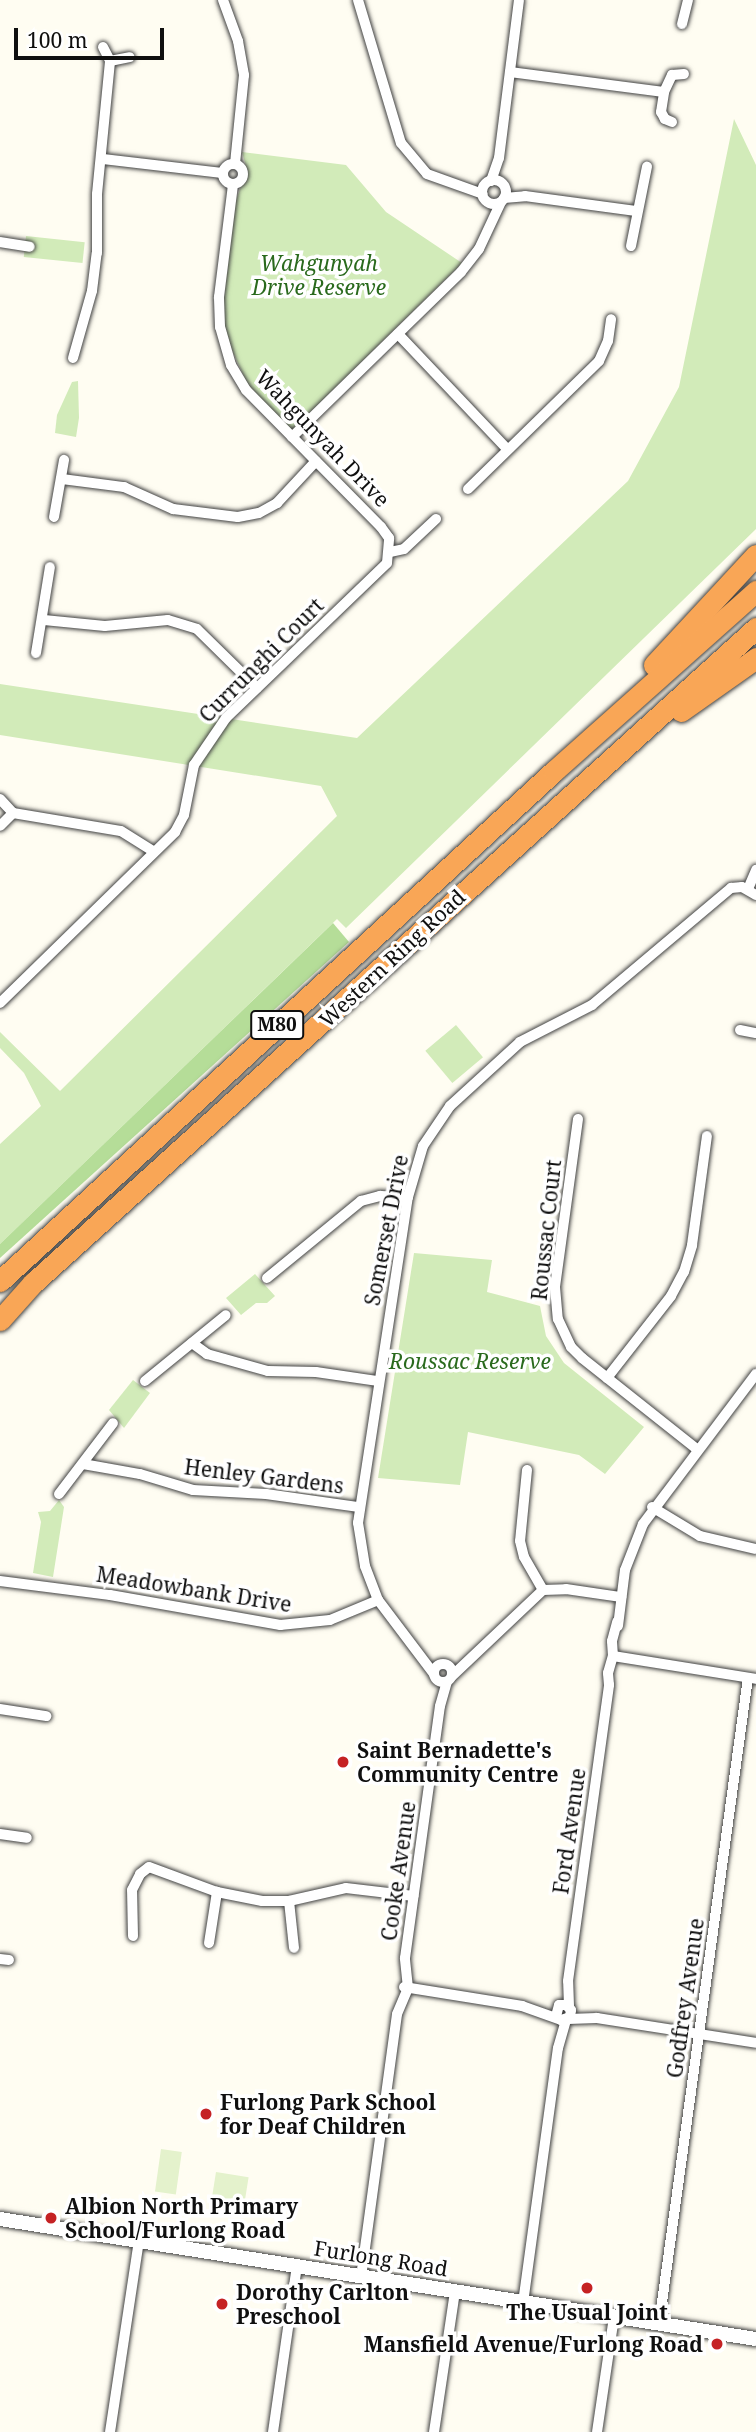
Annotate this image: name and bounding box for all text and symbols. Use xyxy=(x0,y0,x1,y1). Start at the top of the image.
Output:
scale bar xyxy=(18,14,168,58)
text: 100 m xyxy=(27,26,88,54)
park label: Wahgunyah Drive Reserve xyxy=(252,250,386,300)
street label: Wahgunyah Drive xyxy=(251,364,395,512)
street label: Currunghi Court xyxy=(194,593,328,727)
street label: Western Ring Road xyxy=(314,884,470,1032)
road number: M80 xyxy=(249,1009,305,1040)
street label: Somerset Drive xyxy=(359,1152,413,1308)
street label: Roussac Court xyxy=(526,1158,566,1302)
park label: Roussac Reserve xyxy=(389,1348,551,1374)
street label: Henley Gardens xyxy=(183,1454,345,1498)
street label: Meadowbank Drive xyxy=(95,1561,293,1617)
place label: Saint Bernadette's Community Centre xyxy=(357,1737,558,1787)
marker: Saint Bernadette's Community Centre xyxy=(335,1754,351,1770)
street label: Ford Avenue xyxy=(548,1766,590,1896)
street label: Cooke Avenue xyxy=(376,1800,420,1942)
street label: Godfrey Avenue xyxy=(661,1916,709,2080)
place label: Furlong Park School for Deaf Children xyxy=(220,2089,436,2139)
marker: Furlong Park School for Deaf Children xyxy=(198,2106,214,2122)
place label: Albion North Primary School/Furlong Road xyxy=(65,2193,298,2243)
marker: Albion North Primary School/Furlong Road xyxy=(43,2210,59,2226)
street label: Furlong Road xyxy=(312,2235,450,2281)
place label: Dorothy Carlton Preschool xyxy=(236,2279,409,2329)
marker: The Usual Joint xyxy=(579,2280,595,2296)
marker: Dorothy Carlton Preschool xyxy=(214,2296,230,2312)
place label: The Usual Joint xyxy=(506,2299,668,2325)
place label: Mansfield Avenue/Furlong Road xyxy=(364,2331,703,2357)
marker: Mansfield Avenue/Furlong Road xyxy=(709,2336,725,2352)

